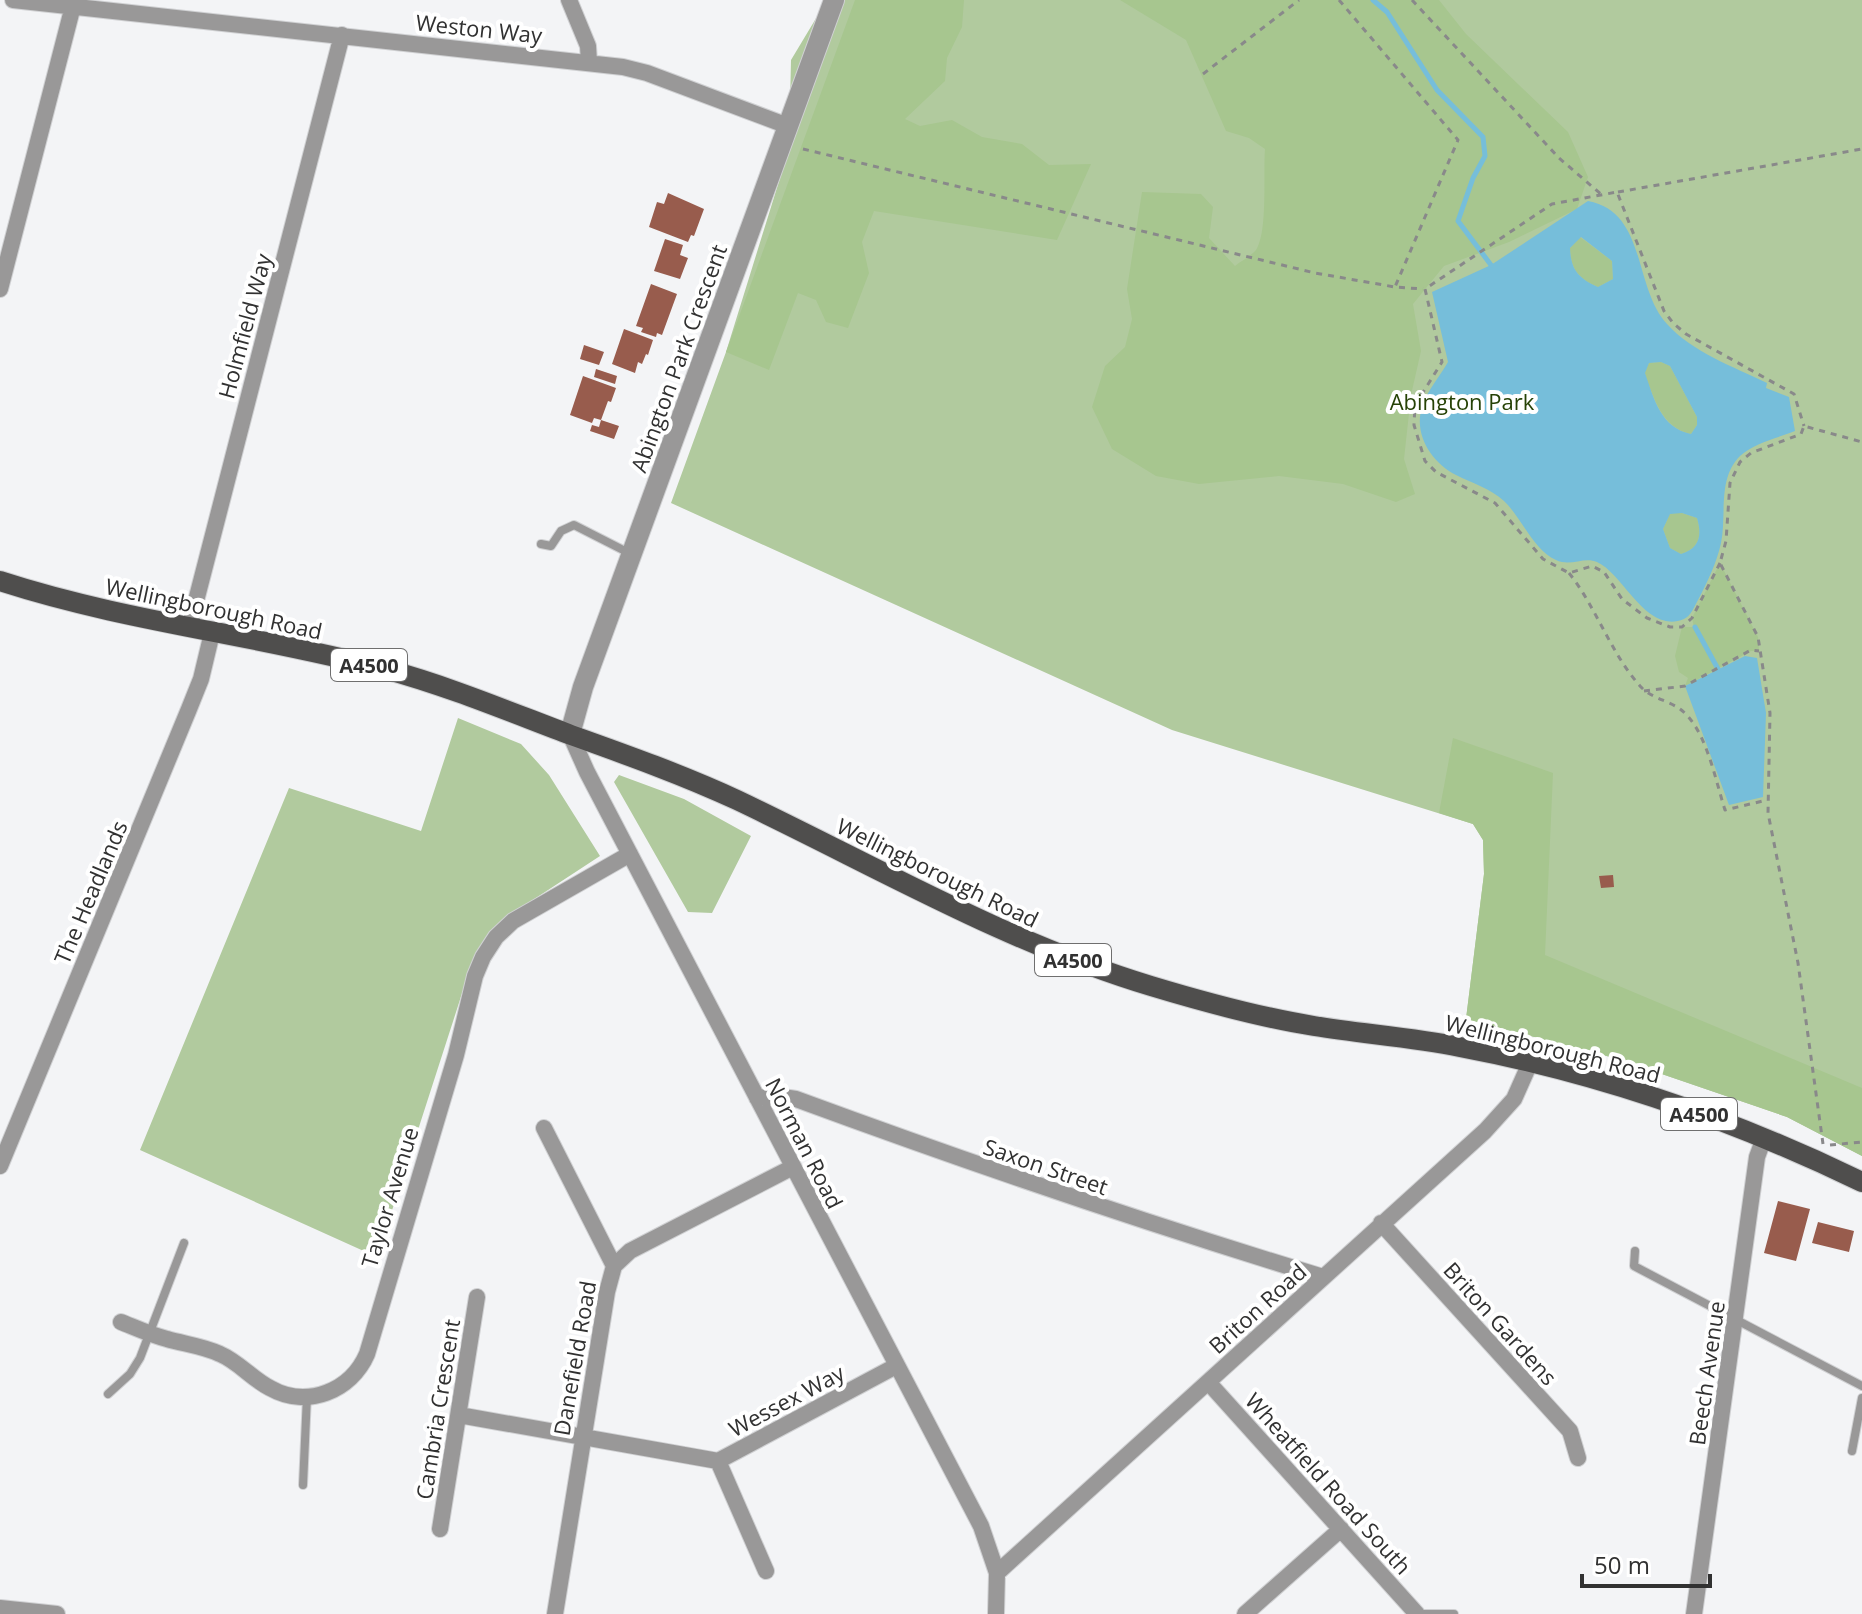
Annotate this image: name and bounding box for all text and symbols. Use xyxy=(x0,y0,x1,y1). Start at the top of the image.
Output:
street label: Weston Way xyxy=(414,6,545,50)
street label: Abington Park Crescent xyxy=(623,240,733,476)
street label: Holmfield Way xyxy=(210,249,278,402)
park label: Abington Park xyxy=(1390,386,1535,416)
street label: Wellingborough Road xyxy=(103,570,325,646)
road number: A4500 xyxy=(331,649,407,681)
street label: Wellingborough Road xyxy=(832,810,1044,934)
street label: The Headlands xyxy=(46,816,134,968)
road number: A4500 xyxy=(1035,944,1111,976)
street label: Wellingborough Road xyxy=(1442,1007,1664,1089)
street label: Norman Road xyxy=(759,1072,851,1214)
road number: A4500 xyxy=(1661,1098,1737,1130)
street label: Taylor Avenue xyxy=(353,1123,425,1271)
street label: Saxon Street xyxy=(980,1131,1112,1201)
street label: Briton Gardens xyxy=(1438,1255,1564,1391)
street label: Briton Road xyxy=(1202,1256,1312,1360)
street label: Danefield Road xyxy=(546,1278,602,1438)
street label: Beech Avenue xyxy=(1681,1299,1731,1447)
street label: Cambria Crescent xyxy=(408,1316,466,1501)
street label: Wessex Way xyxy=(723,1357,850,1443)
street label: Wheatfield Road South xyxy=(1239,1386,1419,1580)
scale bar xyxy=(1582,1538,1710,1588)
text: 50 m xyxy=(1594,1548,1650,1581)

